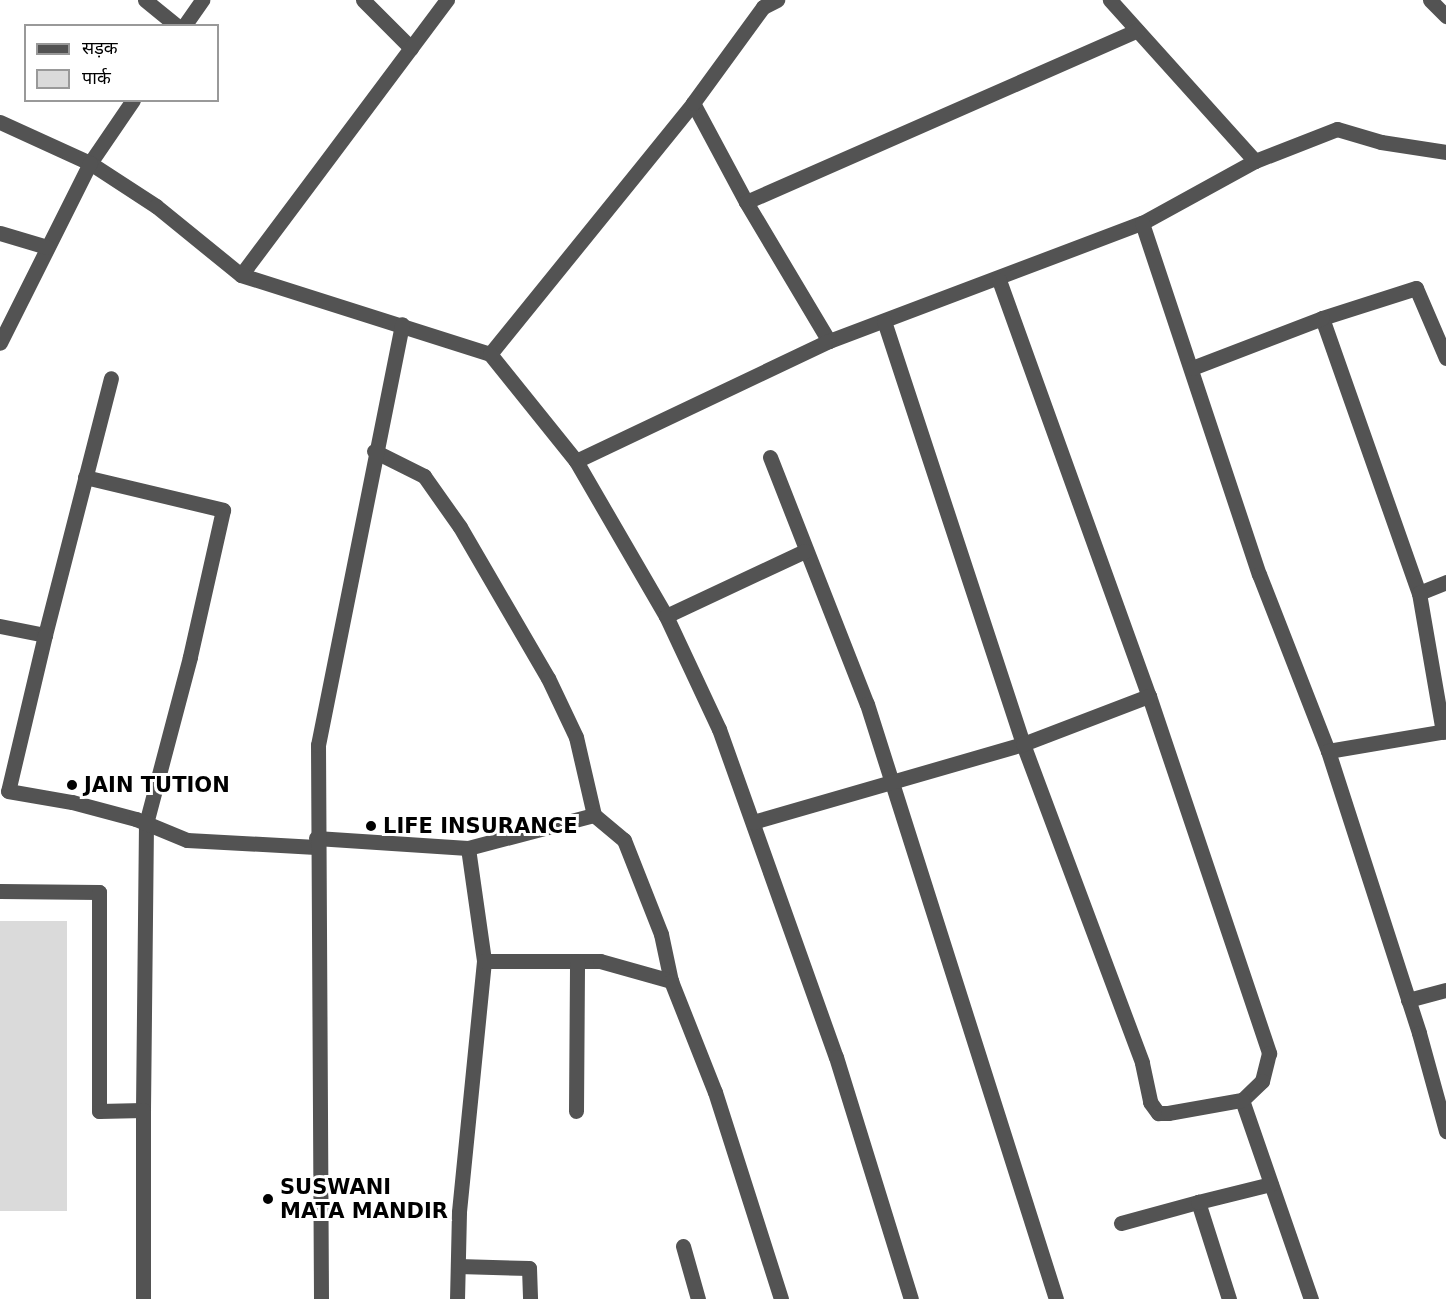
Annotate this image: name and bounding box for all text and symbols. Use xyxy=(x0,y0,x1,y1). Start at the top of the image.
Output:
legend xyxy=(24,24,219,102)
text: सड़क xyxy=(82,37,118,58)
text: पार्क xyxy=(82,67,111,88)
place label: JAIN TUTION xyxy=(84,772,230,798)
marker: JAIN TUTION xyxy=(65,778,79,792)
place label: LIFE INSURANCE xyxy=(383,813,578,839)
marker: LIFE INSURANCE xyxy=(364,819,378,833)
place label: SUSWANI MATA MANDIR xyxy=(280,1174,448,1224)
marker: SUSWANI MATA MANDIR xyxy=(261,1192,275,1206)

